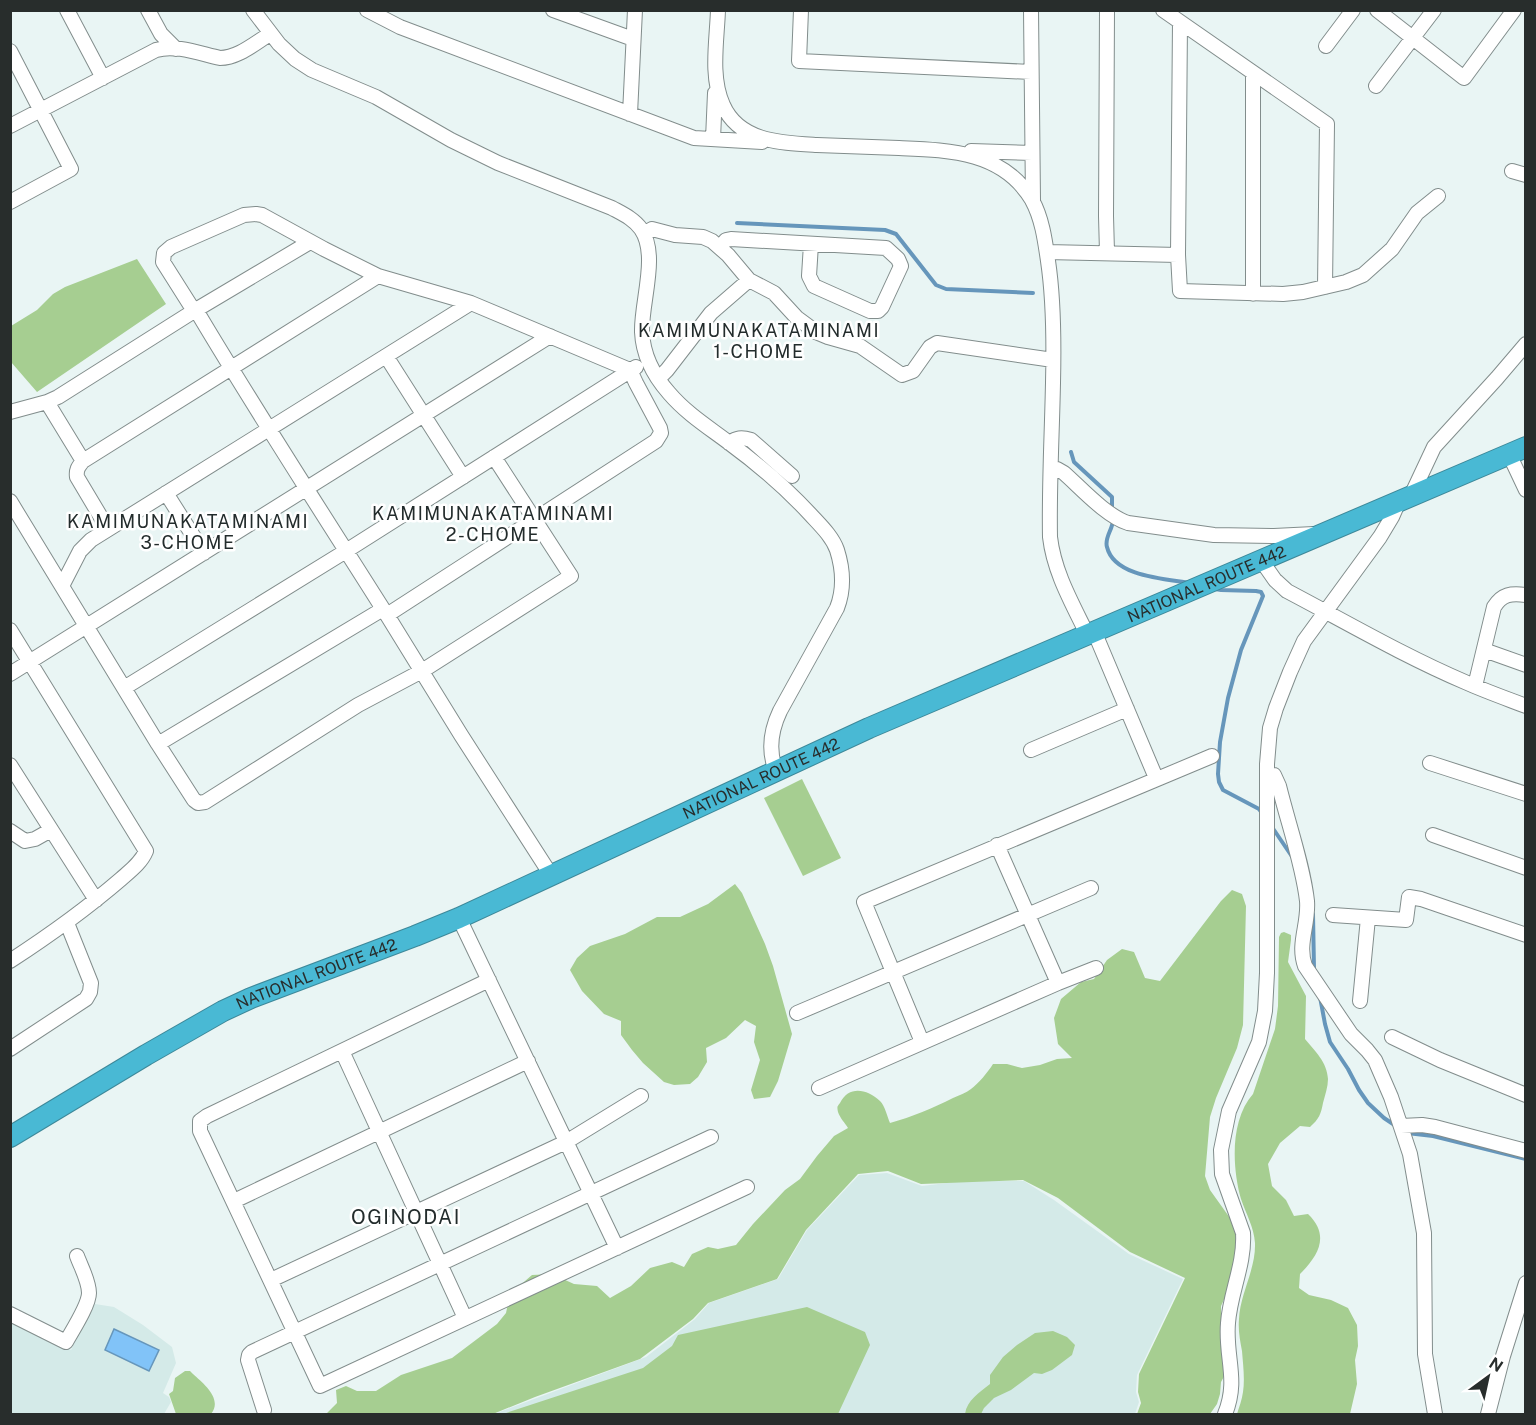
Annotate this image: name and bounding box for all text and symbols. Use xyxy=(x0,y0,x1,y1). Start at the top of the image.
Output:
district label: KAMIMUNAKATAMINAMI 1-CHOME xyxy=(638,320,880,362)
district label: KAMIMUNAKATAMINAMI 2-CHOME xyxy=(372,503,614,545)
district label: KAMIMUNAKATAMINAMI 3-CHOME xyxy=(67,511,309,553)
street label: NATIONAL ROUTE 442 xyxy=(1124,541,1289,626)
street label: NATIONAL ROUTE 442 xyxy=(679,734,842,823)
street label: NATIONAL ROUTE 442 xyxy=(233,934,399,1013)
district label: OGINODAI xyxy=(351,1205,461,1229)
north arrow xyxy=(1458,1347,1518,1407)
text: N xyxy=(1485,1353,1506,1376)

